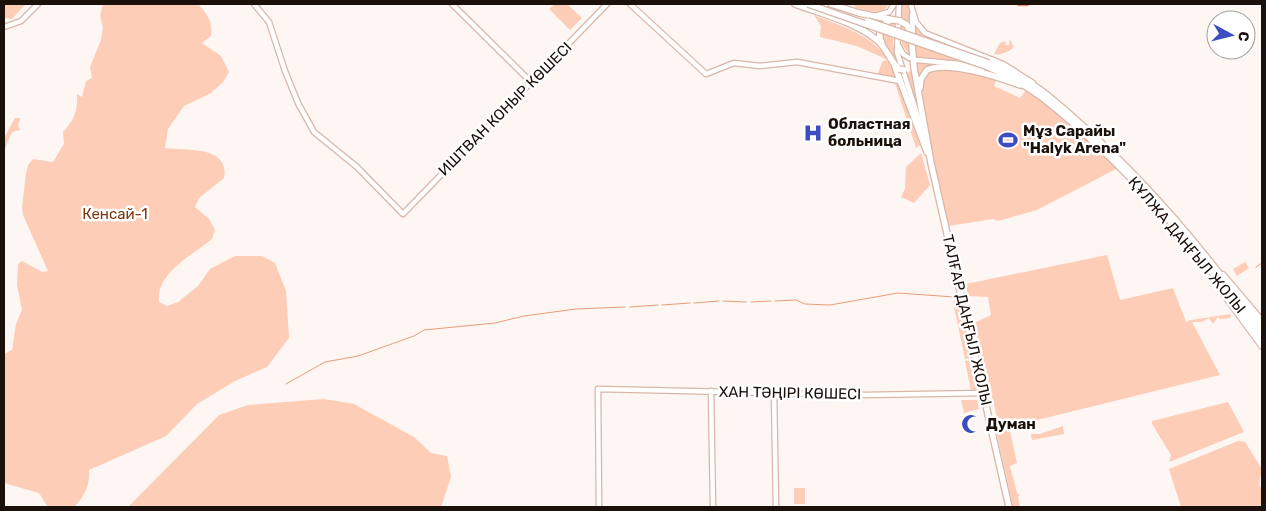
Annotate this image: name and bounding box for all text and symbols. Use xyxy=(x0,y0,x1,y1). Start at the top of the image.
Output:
north arrow xyxy=(1206,10,1256,60)
text: С xyxy=(1234,31,1252,43)
street label: ИШТВАН КОНЫР КӨШЕСІ xyxy=(434,38,576,180)
place label: Областная больница xyxy=(828,115,911,150)
hospital icon: Областная больница xyxy=(802,122,824,144)
place label: Мұз Сарайы "Halyk Arena" xyxy=(1023,122,1126,157)
sports icon: Мұз Сарайы "Halyk Arena" xyxy=(997,129,1019,151)
street label: ҚҰЛЖА ДАҢҒЫЛ ЖОЛЫ xyxy=(1124,173,1250,317)
park label: Кенсай-1 xyxy=(82,205,148,223)
street label: ТАЛҒАР ДАҢҒЫЛ ЖОЛЫ xyxy=(939,233,995,407)
street label: ХАН ТӘҢІРІ КӨШЕСІ xyxy=(719,383,861,403)
mosque icon: Думан xyxy=(960,413,982,435)
place label: Думан xyxy=(986,415,1036,433)

